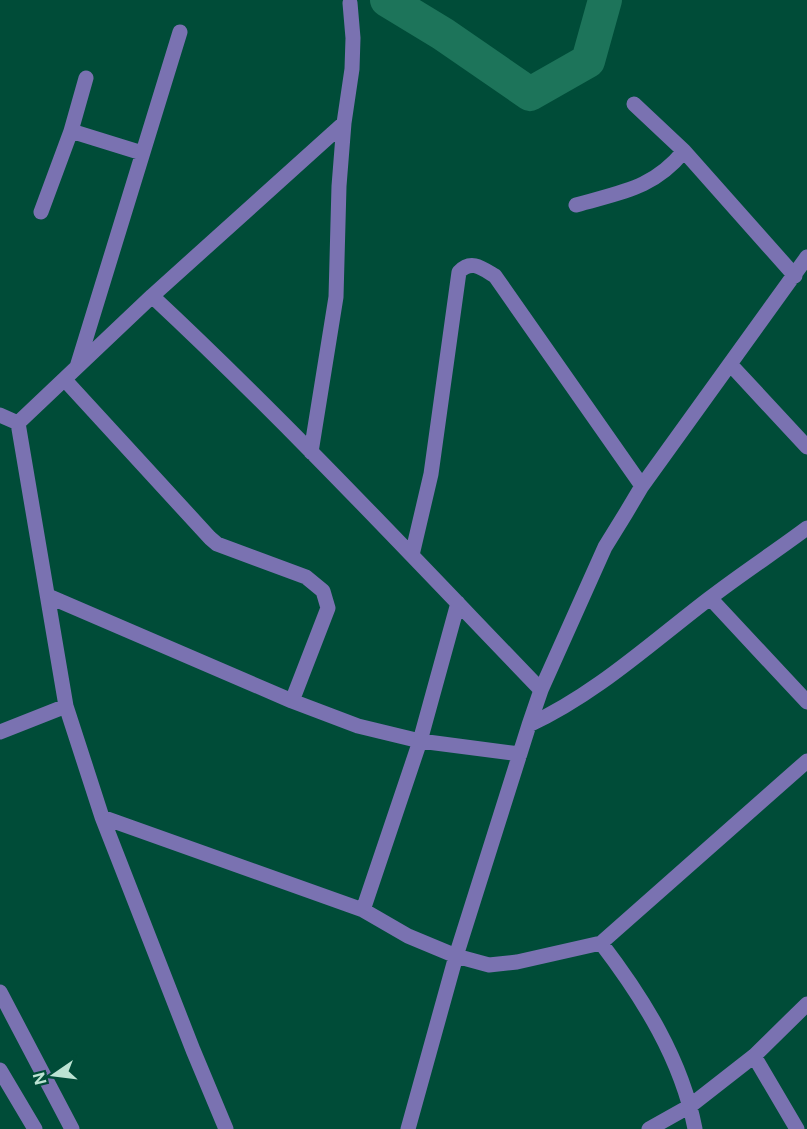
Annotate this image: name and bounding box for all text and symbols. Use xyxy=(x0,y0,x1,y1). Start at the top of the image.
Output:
north arrow xyxy=(24,1045,84,1105)
text: N xyxy=(29,1070,51,1087)

